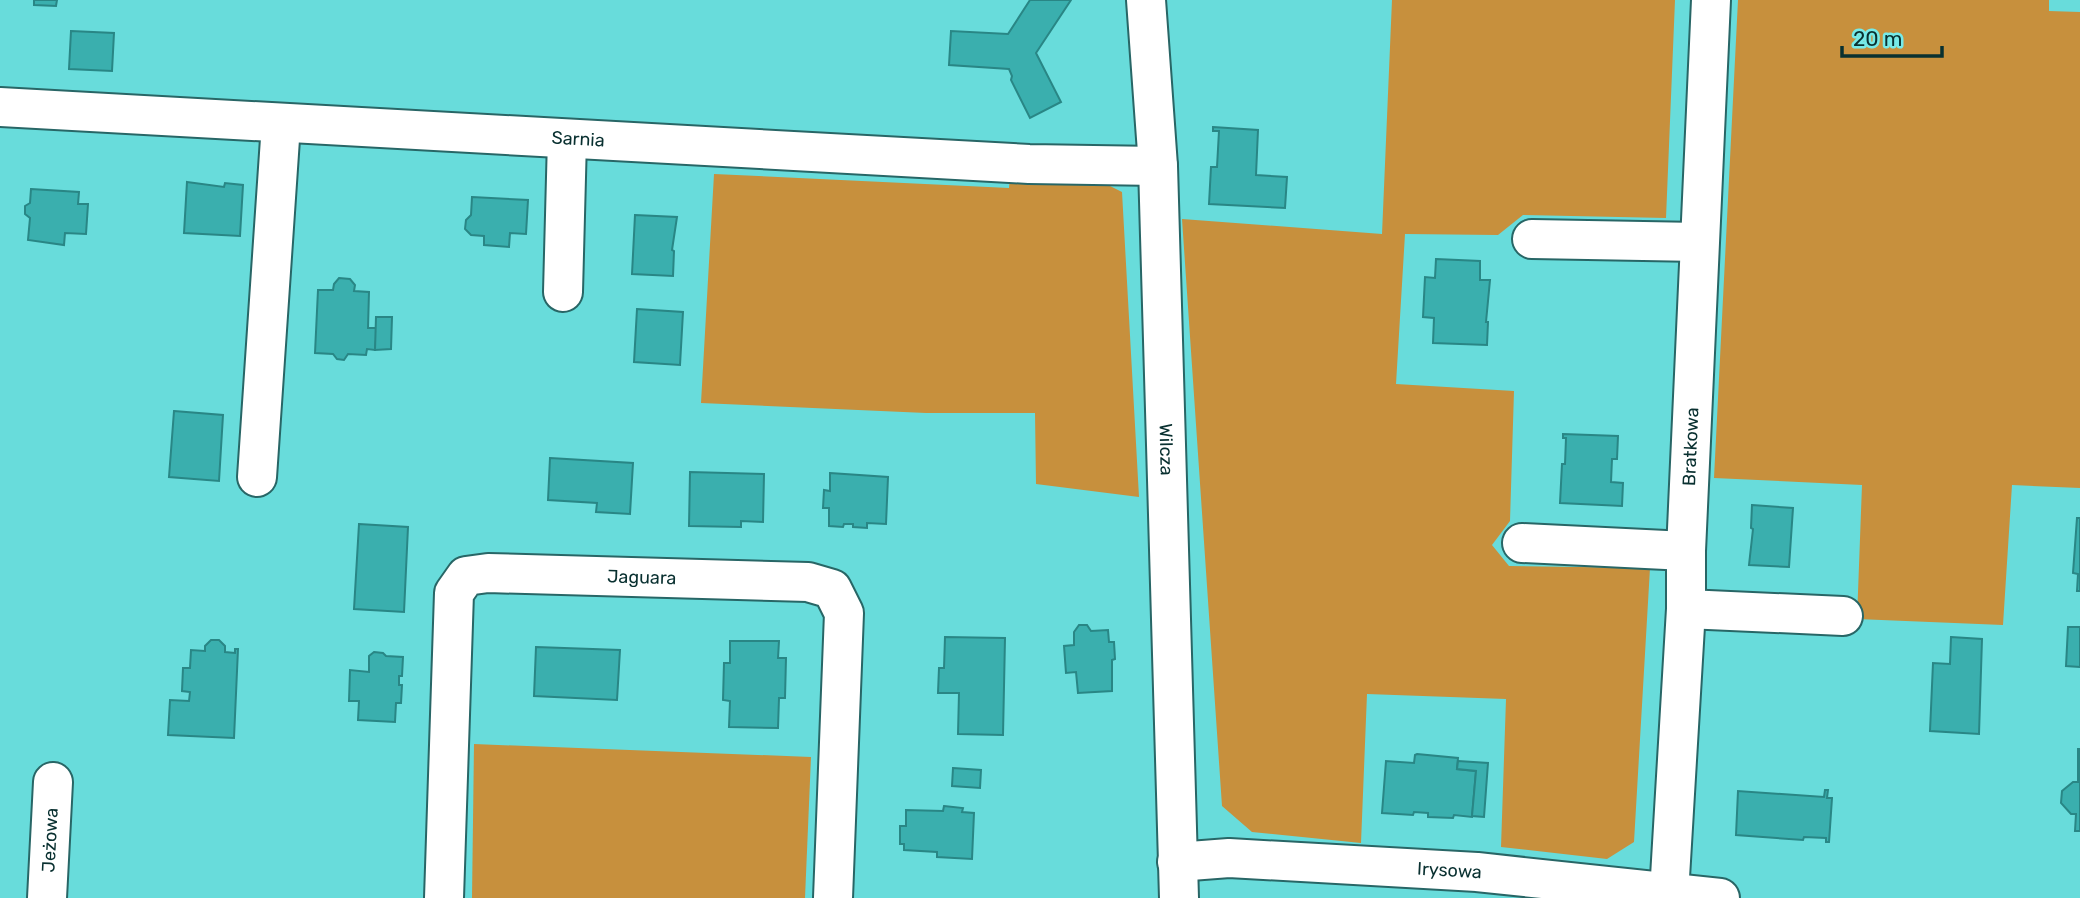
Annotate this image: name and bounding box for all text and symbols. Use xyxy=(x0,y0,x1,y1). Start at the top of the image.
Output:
scale bar xyxy=(1842,14,1942,58)
text: 20 m xyxy=(1853,26,1902,51)
street label: Sarnia xyxy=(551,127,605,151)
street label: Bratkowa xyxy=(1678,407,1704,486)
street label: Wilcza xyxy=(1154,423,1178,476)
street label: Jaguara xyxy=(607,565,677,589)
street label: Jeżowa xyxy=(37,807,63,873)
street label: Irysowa xyxy=(1417,858,1482,883)

